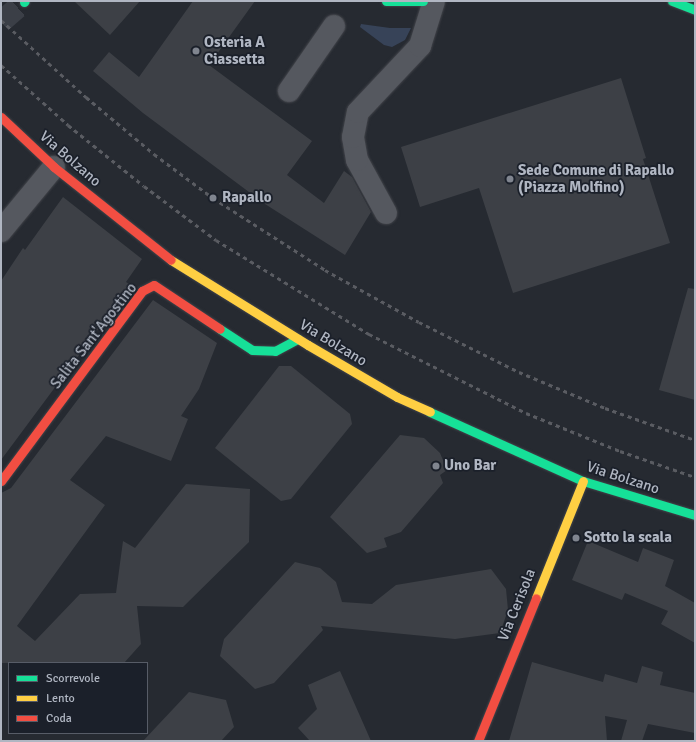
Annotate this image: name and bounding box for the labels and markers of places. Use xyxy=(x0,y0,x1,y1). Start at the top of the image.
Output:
place label: Osteria A Ciassetta xyxy=(204,33,265,68)
marker: Osteria A Ciassetta xyxy=(191,46,201,56)
place label: Sede Comune di Rapallo (Piazza Molfino) xyxy=(518,161,674,196)
marker: Sede Comune di Rapallo (Piazza Molfino) xyxy=(505,174,515,184)
place label: Rapallo xyxy=(222,189,272,207)
marker: Rapallo xyxy=(207,192,219,204)
place label: Uno Bar xyxy=(444,457,496,475)
marker: Uno Bar xyxy=(431,461,441,471)
place label: Sotto la scala xyxy=(584,529,672,547)
marker: Sotto la scala xyxy=(571,533,581,543)

